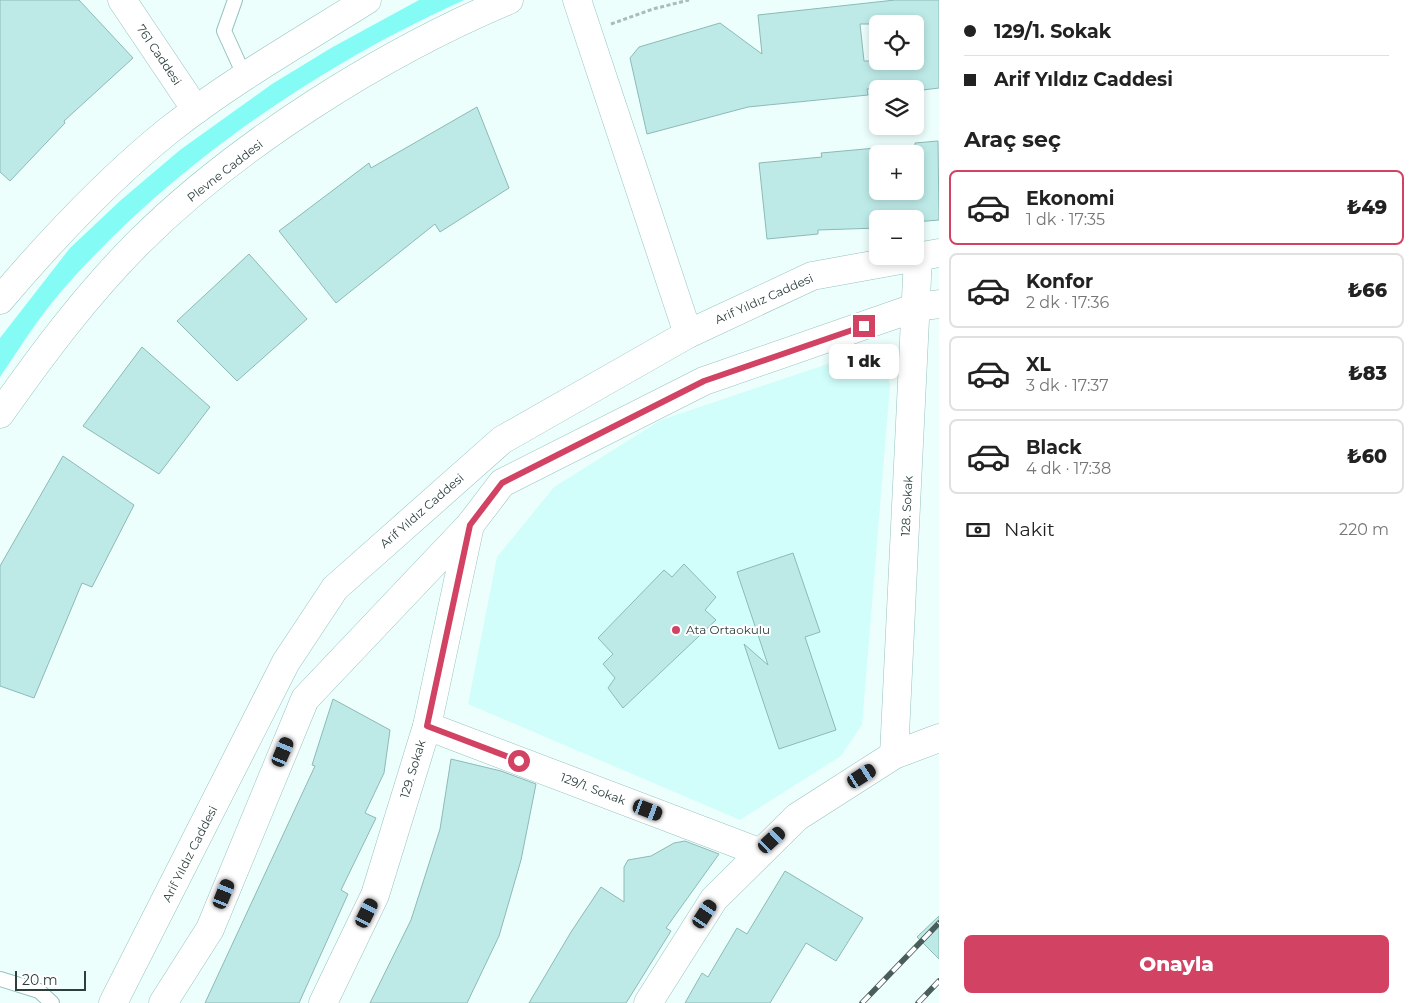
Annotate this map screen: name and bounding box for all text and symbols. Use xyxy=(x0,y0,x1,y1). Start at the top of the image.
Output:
map controls xyxy=(869,15,924,265)
button: locate xyxy=(869,15,924,70)
text: 129/1. Sokak xyxy=(994,20,1111,43)
street label: 761 Caddesi xyxy=(134,22,185,88)
text: Arif Yıldız Caddesi xyxy=(994,68,1173,91)
button: layers xyxy=(869,80,924,135)
text: Araç seç xyxy=(964,126,1061,153)
street label: Plevne Caddesi xyxy=(184,136,266,205)
button: + xyxy=(869,145,924,200)
icon: car xyxy=(966,185,1011,230)
text: Ekonomi xyxy=(1026,187,1115,210)
text: ₺49 xyxy=(1347,196,1387,219)
button: − xyxy=(869,210,924,265)
text: 1 dk · 17:35 xyxy=(1026,210,1105,229)
icon: car xyxy=(966,268,1011,313)
street label: Arif Yıldız Caddesi xyxy=(712,270,815,327)
text: Konfor xyxy=(1026,270,1093,293)
text: ₺66 xyxy=(1348,279,1387,302)
text: 2 dk · 17:36 xyxy=(1026,293,1109,312)
route end xyxy=(853,315,875,337)
callout: 1 dk xyxy=(829,344,899,378)
icon: car xyxy=(966,351,1011,396)
text: 1 dk xyxy=(847,352,881,371)
text: XL xyxy=(1026,353,1051,376)
text: ₺83 xyxy=(1348,362,1387,385)
text: 3 dk · 17:37 xyxy=(1026,376,1109,395)
icon: car xyxy=(966,434,1011,479)
text: Black xyxy=(1026,436,1082,459)
text: ₺60 xyxy=(1347,445,1387,468)
text: 4 dk · 17:38 xyxy=(1026,459,1111,478)
street label: Arif Yıldız Caddesi xyxy=(377,470,467,551)
street label: 128. Sokak xyxy=(897,474,916,537)
icon: cash xyxy=(964,516,992,544)
text: Nakit xyxy=(1004,518,1055,541)
text: 220 m xyxy=(1339,520,1389,539)
place label: Ata Ortaokulu xyxy=(686,622,770,637)
marker: Ata Ortaokulu xyxy=(670,624,682,636)
car xyxy=(270,735,295,769)
street label: 129. Sokak xyxy=(397,737,429,800)
route start xyxy=(508,750,530,772)
car xyxy=(845,762,878,790)
street label: 129/1. Sokak xyxy=(558,769,629,808)
car xyxy=(631,798,664,822)
street label: Arif Yıldız Caddesi xyxy=(159,803,220,904)
car xyxy=(755,824,788,856)
car xyxy=(211,877,236,911)
car xyxy=(353,896,380,930)
car xyxy=(690,897,719,931)
button: Onayla xyxy=(964,935,1389,993)
scale bar xyxy=(15,968,86,991)
text: 20 m xyxy=(22,971,58,989)

